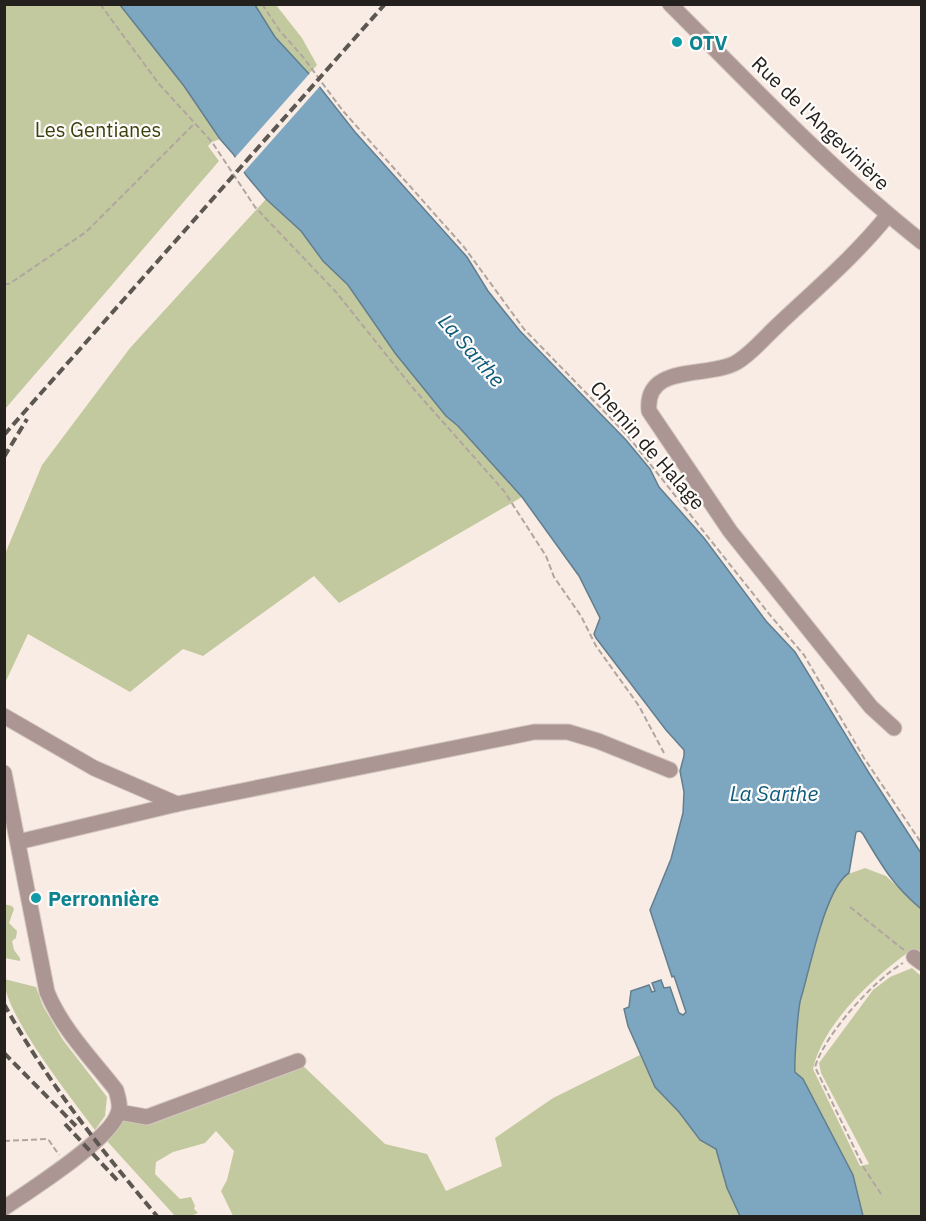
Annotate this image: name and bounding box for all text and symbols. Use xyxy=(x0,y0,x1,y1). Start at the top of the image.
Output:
place label: OTV xyxy=(689,29,728,56)
marker: OTV xyxy=(670,35,684,49)
street label: Rue de l'Angevinière xyxy=(746,50,896,196)
park label: Les Gentianes xyxy=(35,116,161,143)
water label: La Sarthe xyxy=(432,307,512,393)
street label: Chemin de Halage xyxy=(584,375,712,515)
water label: La Sarthe xyxy=(730,779,818,807)
place label: Perronnière xyxy=(48,885,159,912)
marker: Perronnière xyxy=(29,891,43,905)

